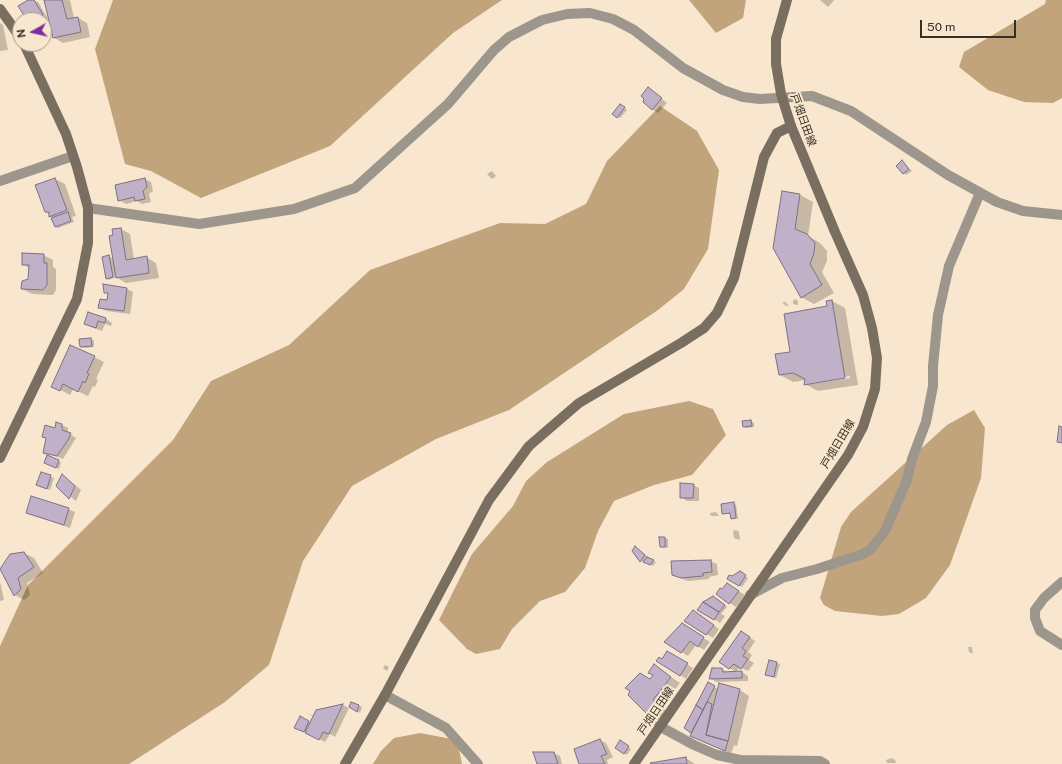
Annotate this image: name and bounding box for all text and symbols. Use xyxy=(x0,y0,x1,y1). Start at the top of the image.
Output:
north arrow xyxy=(12,12,52,52)
scale bar xyxy=(922,12,1018,38)
text: 50 m xyxy=(927,20,955,34)
text: N xyxy=(15,28,28,39)
street label: 戸畑日田線 xyxy=(787,92,819,148)
street label: 戸畑日田線 xyxy=(818,417,858,471)
street label: 戸畑日田線 xyxy=(635,685,677,737)

